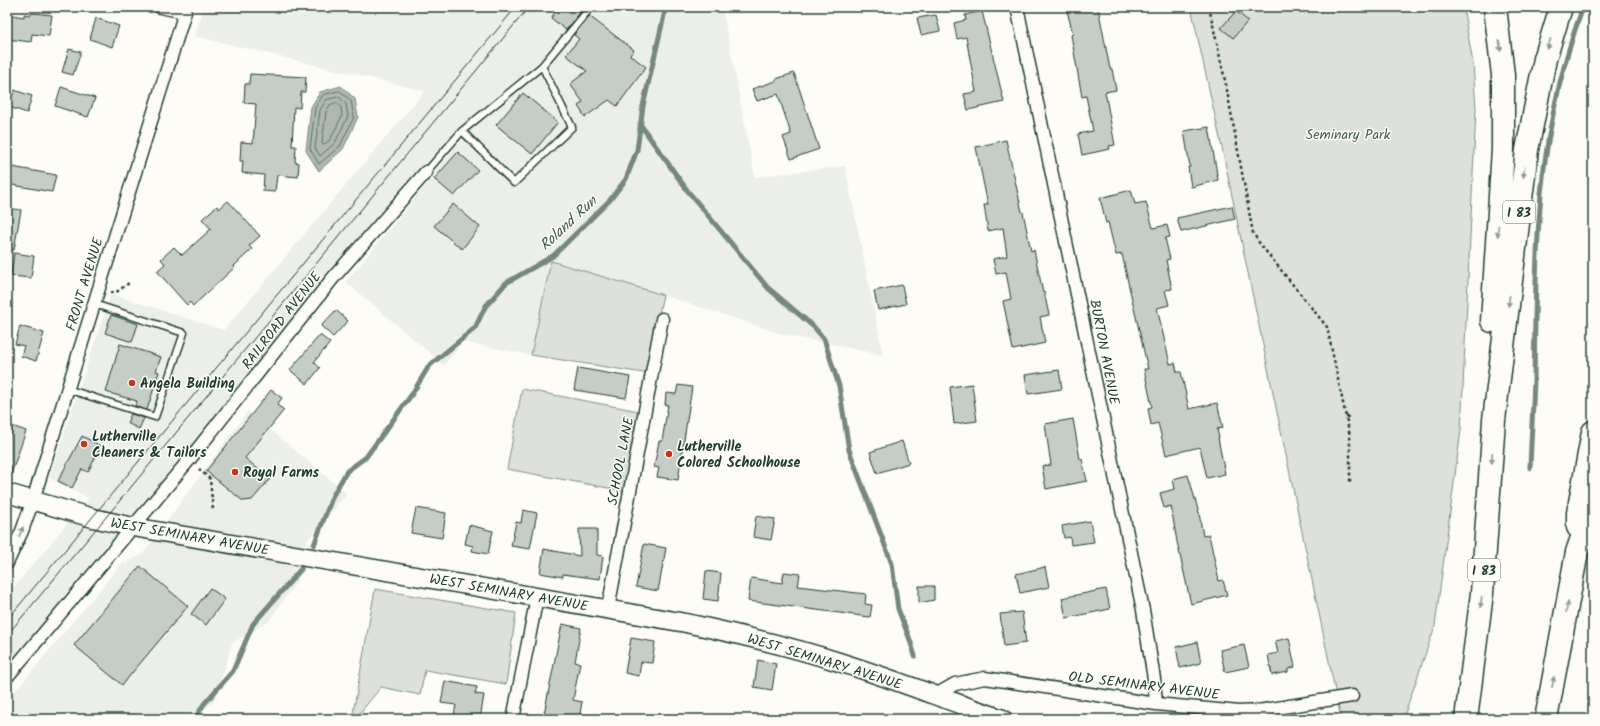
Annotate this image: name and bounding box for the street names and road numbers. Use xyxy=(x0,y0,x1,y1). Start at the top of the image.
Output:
road number: I 83 xyxy=(1503,201,1535,223)
street label: FRONT AVENUE xyxy=(60,234,110,334)
street label: RAILROAD AVENUE xyxy=(237,266,328,374)
street label: BURTON AVENUE xyxy=(1083,298,1125,408)
street label: SCHOOL LANE xyxy=(602,414,640,507)
street label: WEST SEMINARY AVENUE xyxy=(109,512,272,562)
road number: I 83 xyxy=(1468,559,1500,581)
street label: WEST SEMINARY AVENUE xyxy=(428,568,591,618)
street label: WEST SEMINARY AVENUE xyxy=(745,628,906,696)
street label: OLD SEMINARY AVENUE xyxy=(1067,666,1221,706)

